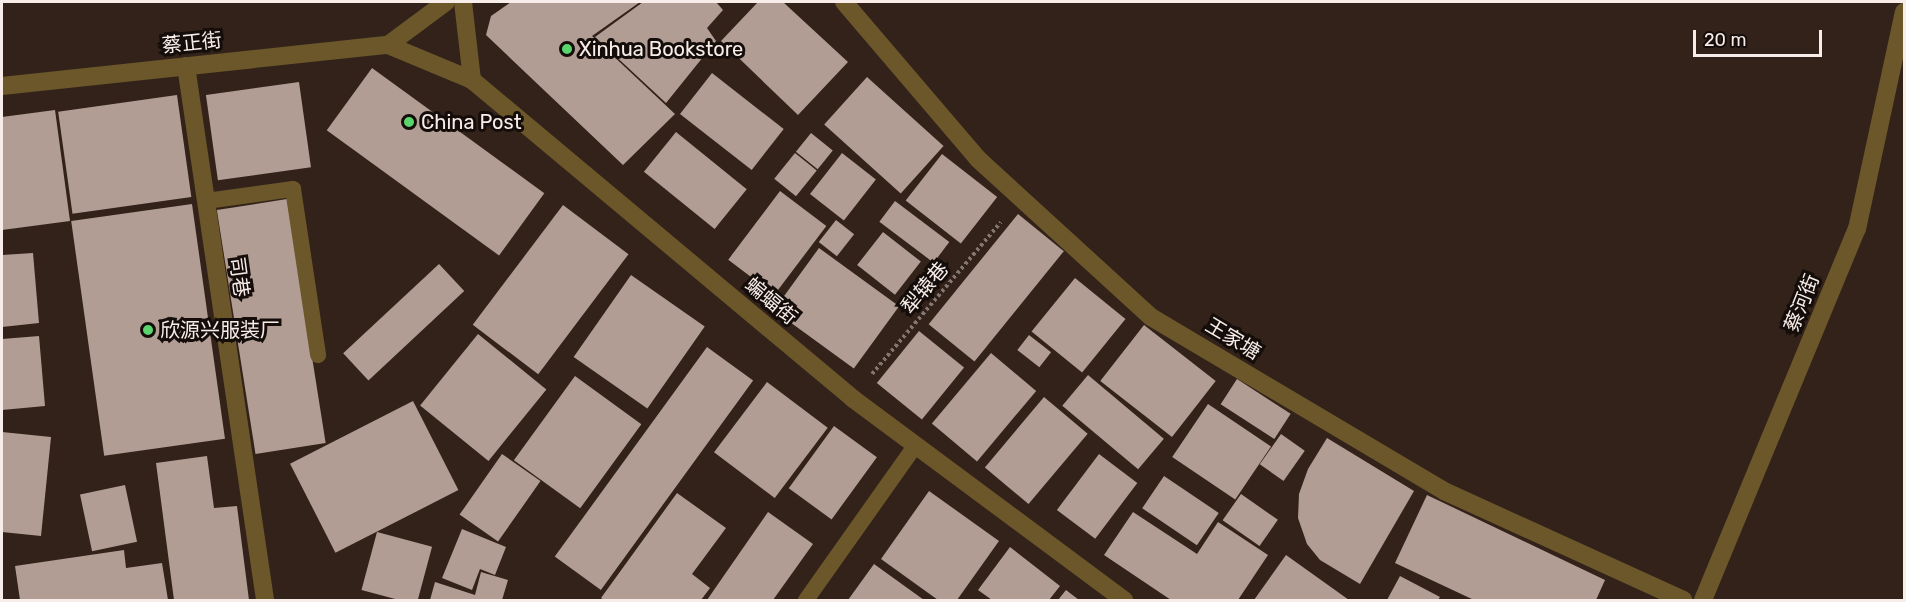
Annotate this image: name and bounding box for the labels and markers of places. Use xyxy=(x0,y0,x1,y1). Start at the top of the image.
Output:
place label: Xinhua Bookstore xyxy=(579,37,743,61)
marker: Xinhua Bookstore xyxy=(560,42,574,56)
place label: China Post xyxy=(421,110,522,134)
marker: China Post xyxy=(402,115,416,129)
place label: 欣源兴服装厂 xyxy=(160,318,280,342)
marker: 欣源兴服装厂 xyxy=(141,323,155,337)

